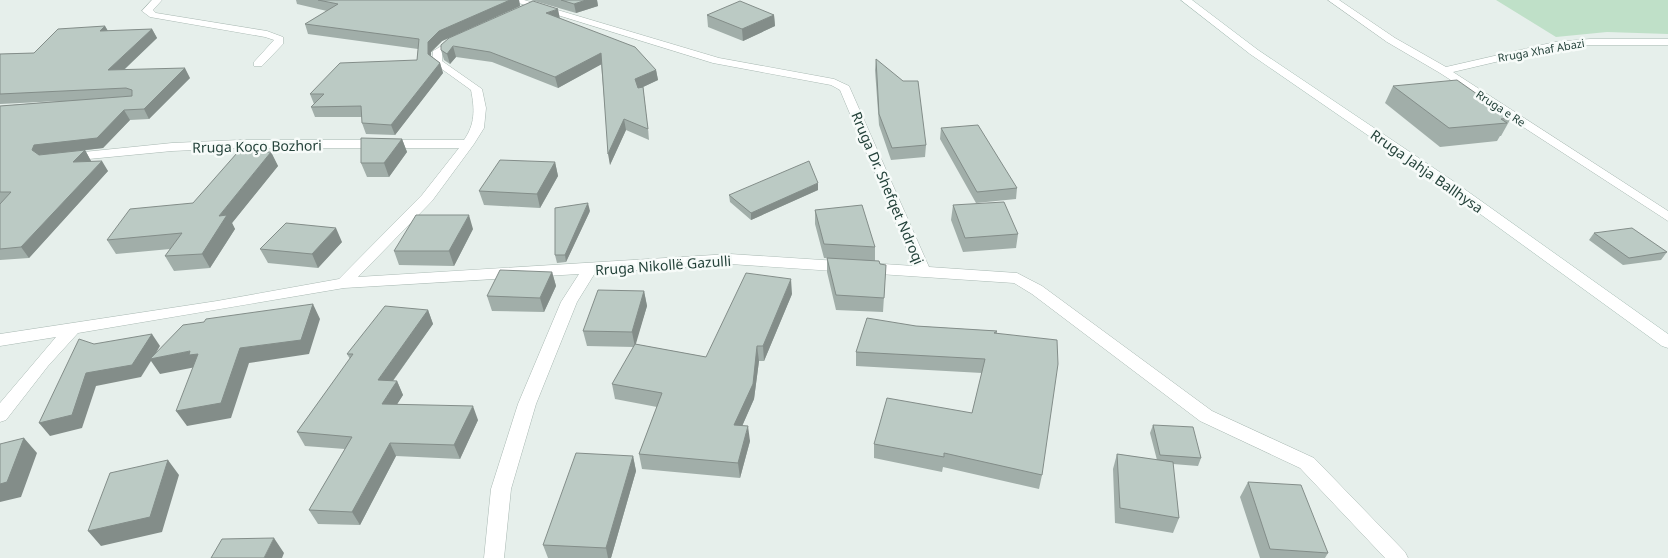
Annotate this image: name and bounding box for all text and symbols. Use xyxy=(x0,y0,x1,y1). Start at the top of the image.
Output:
street label: Rruga Xhaf Abazi xyxy=(1496,35,1586,65)
street label: Rruga e Re xyxy=(1473,86,1529,130)
street label: Rruga Dr. Shefqet Ndroqi xyxy=(847,109,929,267)
street label: Rruga Jahja Ballhysa xyxy=(1367,125,1487,217)
street label: Rruga Koço Bozhori xyxy=(192,135,322,157)
street label: Rruga Nikollë Gazulli xyxy=(594,251,732,279)

